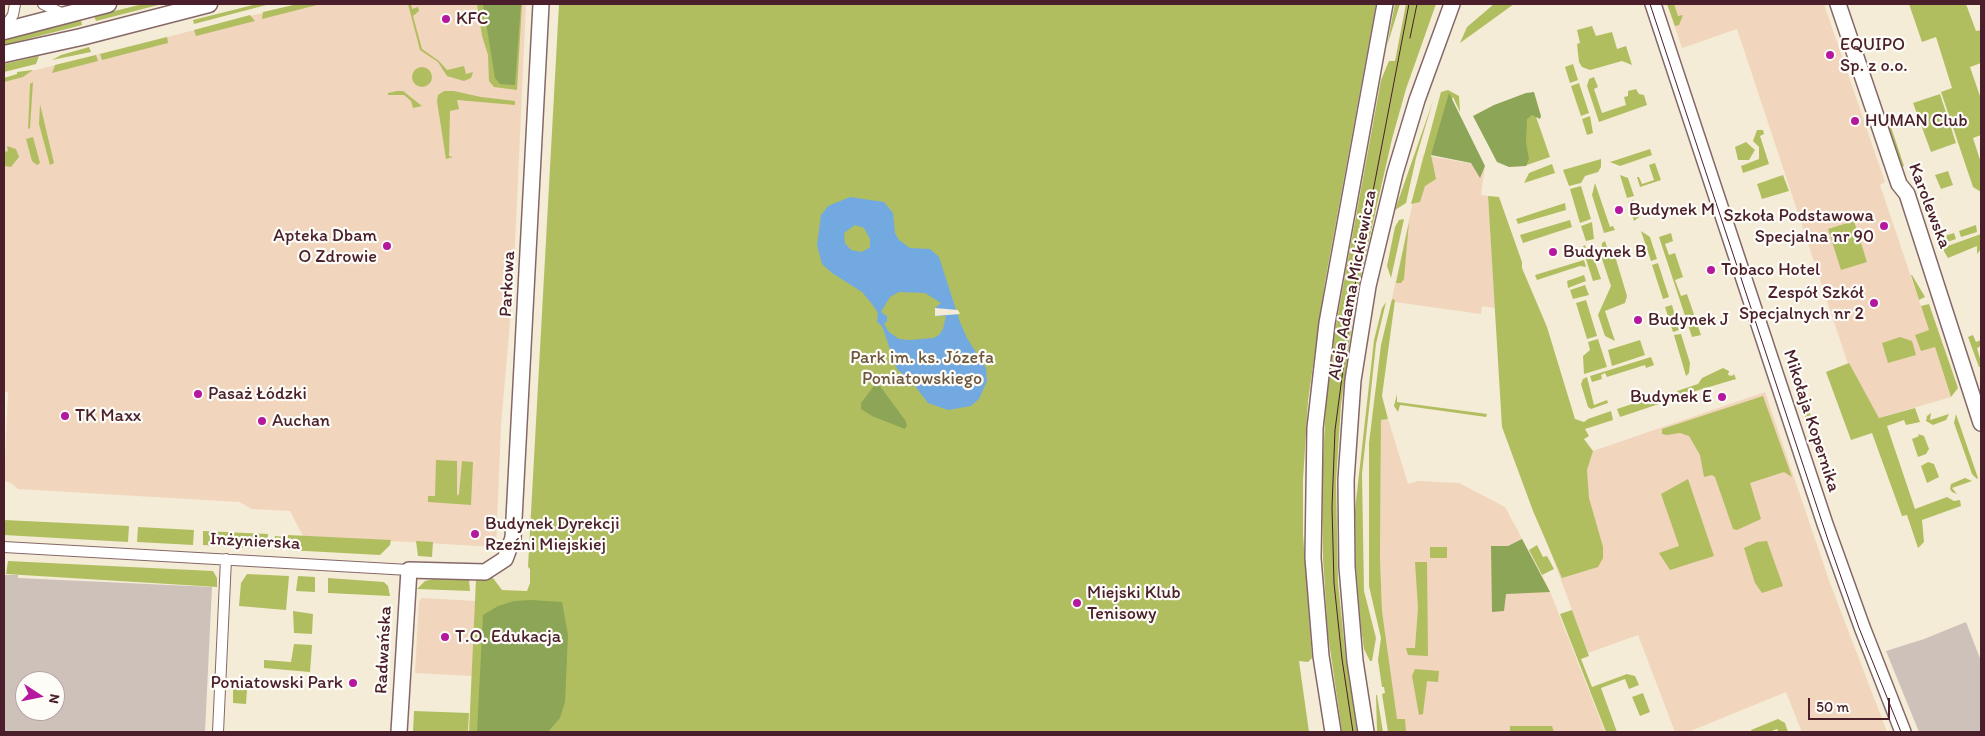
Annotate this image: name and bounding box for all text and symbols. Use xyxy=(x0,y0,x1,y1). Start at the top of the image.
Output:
place label: KFC xyxy=(456,8,488,30)
marker: KFC xyxy=(440,13,452,25)
place label: EQUIPO Sp. z o.o. xyxy=(1840,34,1908,76)
marker: EQUIPO Sp. z o.o. xyxy=(1824,49,1836,61)
place label: HUMAN Club xyxy=(1865,110,1968,132)
marker: HUMAN Club xyxy=(1849,115,1861,127)
street label: Karolewska xyxy=(1903,160,1955,252)
street label: Aleja Adama Mickiewicza xyxy=(1324,188,1382,382)
place label: Budynek M xyxy=(1629,199,1715,221)
marker: Budynek M xyxy=(1613,204,1625,216)
place label: Szkoła Podstawowa Specjalna nr 90 xyxy=(1724,205,1874,248)
marker: Szkoła Podstawowa Specjalna nr 90 xyxy=(1878,220,1890,232)
place label: Apteka Dbam O Zdrowie xyxy=(273,225,377,268)
marker: Apteka Dbam O Zdrowie xyxy=(381,240,393,252)
place label: Budynek B xyxy=(1563,241,1647,263)
marker: Budynek B xyxy=(1547,246,1559,258)
street label: Parkowa xyxy=(495,250,521,318)
place label: Tobaco Hotel xyxy=(1721,259,1820,281)
marker: Tobaco Hotel xyxy=(1705,264,1717,276)
place label: Zespół Szkół Specjalnych nr 2 xyxy=(1739,282,1864,324)
marker: Zespół Szkół Specjalnych nr 2 xyxy=(1868,297,1880,309)
place label: Budynek J xyxy=(1648,309,1729,331)
marker: Budynek J xyxy=(1632,314,1644,326)
park label: Park im. ks. Józefa Poniatowskiego xyxy=(850,347,994,389)
street label: Mikołaja Kopernika xyxy=(1778,347,1844,495)
place label: Pasaż Łódzki xyxy=(208,383,307,405)
place label: Budynek E xyxy=(1630,386,1712,408)
marker: Pasaż Łódzki xyxy=(192,388,204,400)
marker: Budynek E xyxy=(1716,391,1728,403)
place label: TK Maxx xyxy=(75,405,141,427)
marker: TK Maxx xyxy=(59,410,71,422)
place label: Auchan xyxy=(272,410,330,432)
marker: Auchan xyxy=(256,415,268,427)
place label: Budynek Dyrekcji Rzeźni Miejskiej xyxy=(485,513,620,556)
marker: Budynek Dyrekcji Rzeźni Miejskiej xyxy=(469,528,481,540)
street label: Inżynierska xyxy=(209,529,301,555)
place label: Miejski Klub Tenisowy xyxy=(1087,582,1181,624)
marker: Miejski Klub Tenisowy xyxy=(1071,597,1083,609)
street label: Radwańska xyxy=(371,605,397,695)
place label: T.O. Edukacja xyxy=(455,626,561,648)
marker: T.O. Edukacja xyxy=(439,631,451,643)
north arrow xyxy=(15,671,65,721)
place label: Poniatowski Park xyxy=(210,672,343,694)
marker: Poniatowski Park xyxy=(347,677,359,689)
scale bar xyxy=(1810,688,1892,720)
text: N xyxy=(45,692,63,705)
text: 50 m xyxy=(1816,698,1849,716)

